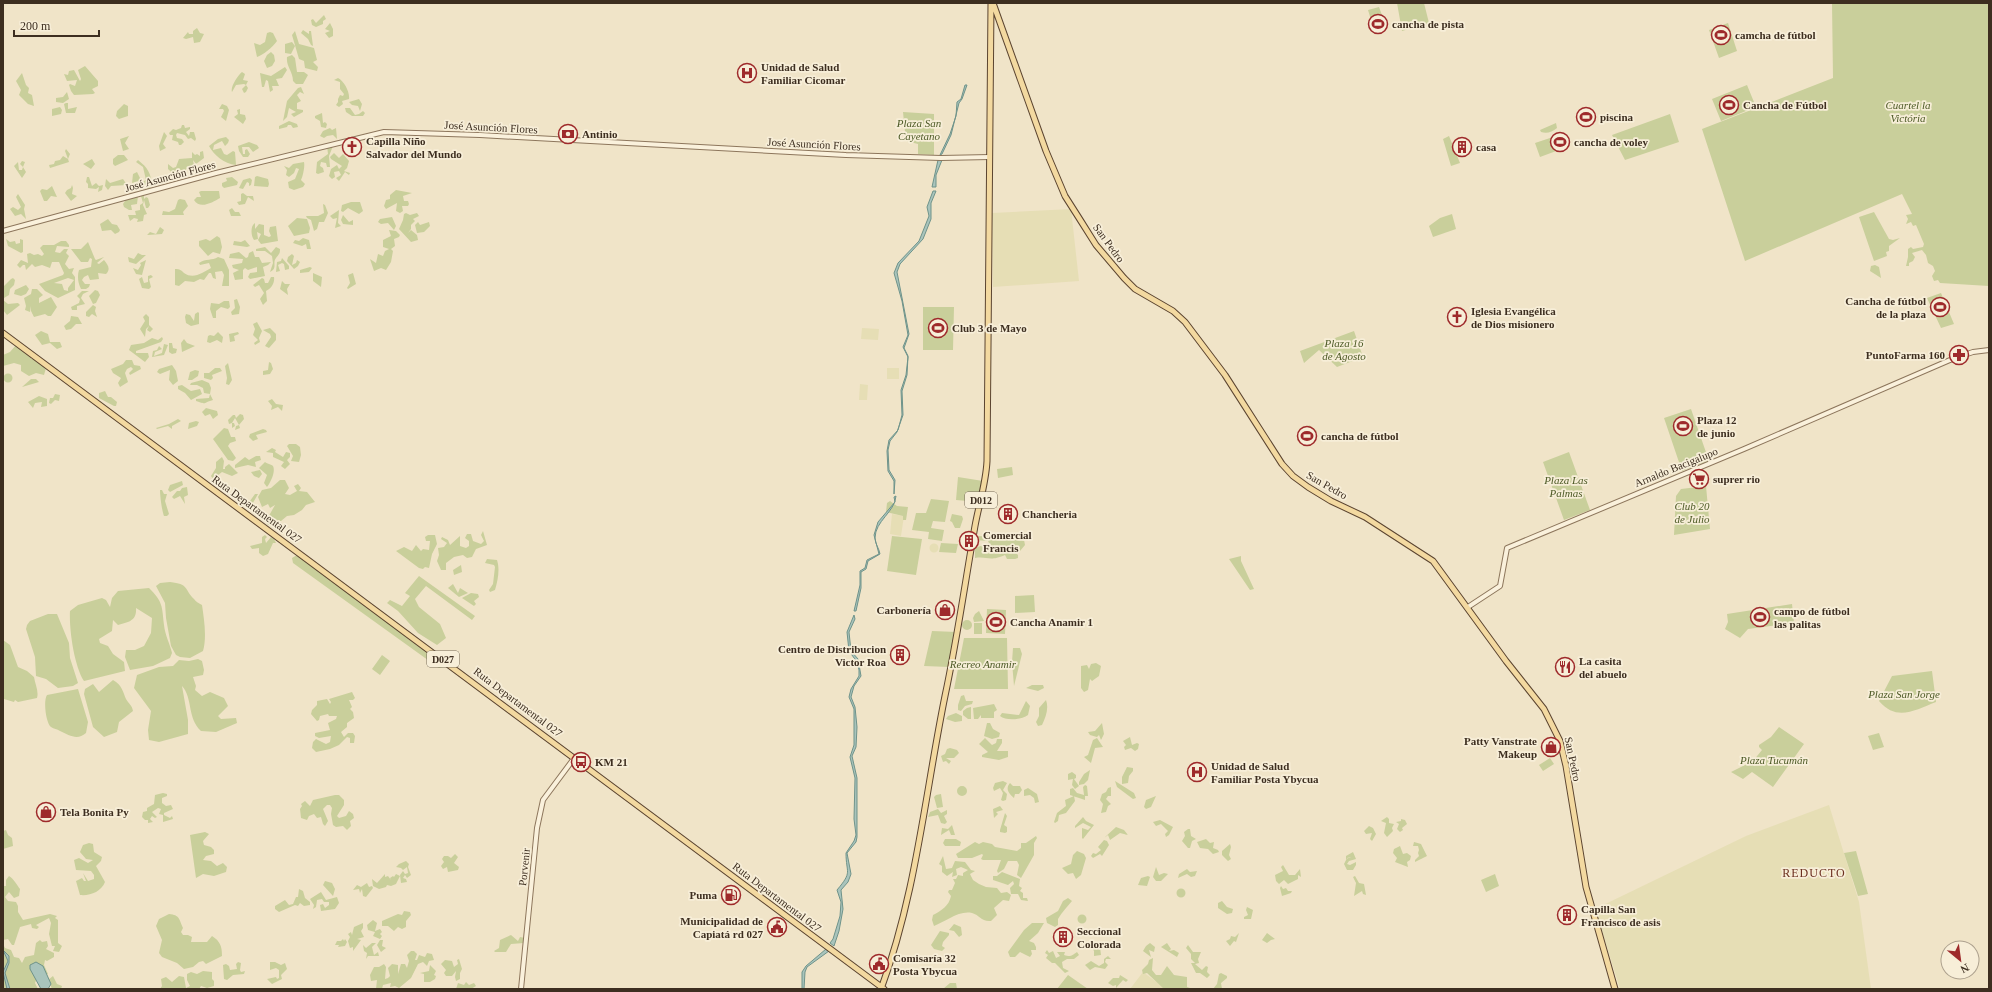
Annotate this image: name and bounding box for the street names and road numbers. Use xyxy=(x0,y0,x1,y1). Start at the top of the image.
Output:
street label: José Asunción Flores xyxy=(444,119,538,135)
street label: José Asunción Flores xyxy=(767,136,861,152)
street label: José Asunción Flores xyxy=(123,158,217,194)
street label: San Pedro xyxy=(1091,221,1127,265)
street label: Arnaldo Bacigalupo xyxy=(1633,445,1720,489)
street label: San Pedro xyxy=(1305,469,1350,502)
street label: Ruta Departamental 027 xyxy=(210,473,304,546)
road number: D012 xyxy=(965,492,997,508)
road number: D027 xyxy=(427,651,459,667)
street label: Ruta Departamental 027 xyxy=(471,665,565,739)
street label: San Pedro xyxy=(1562,736,1584,783)
street label: Porvenir xyxy=(516,847,532,886)
street label: Ruta Departamental 027 xyxy=(730,860,824,934)

